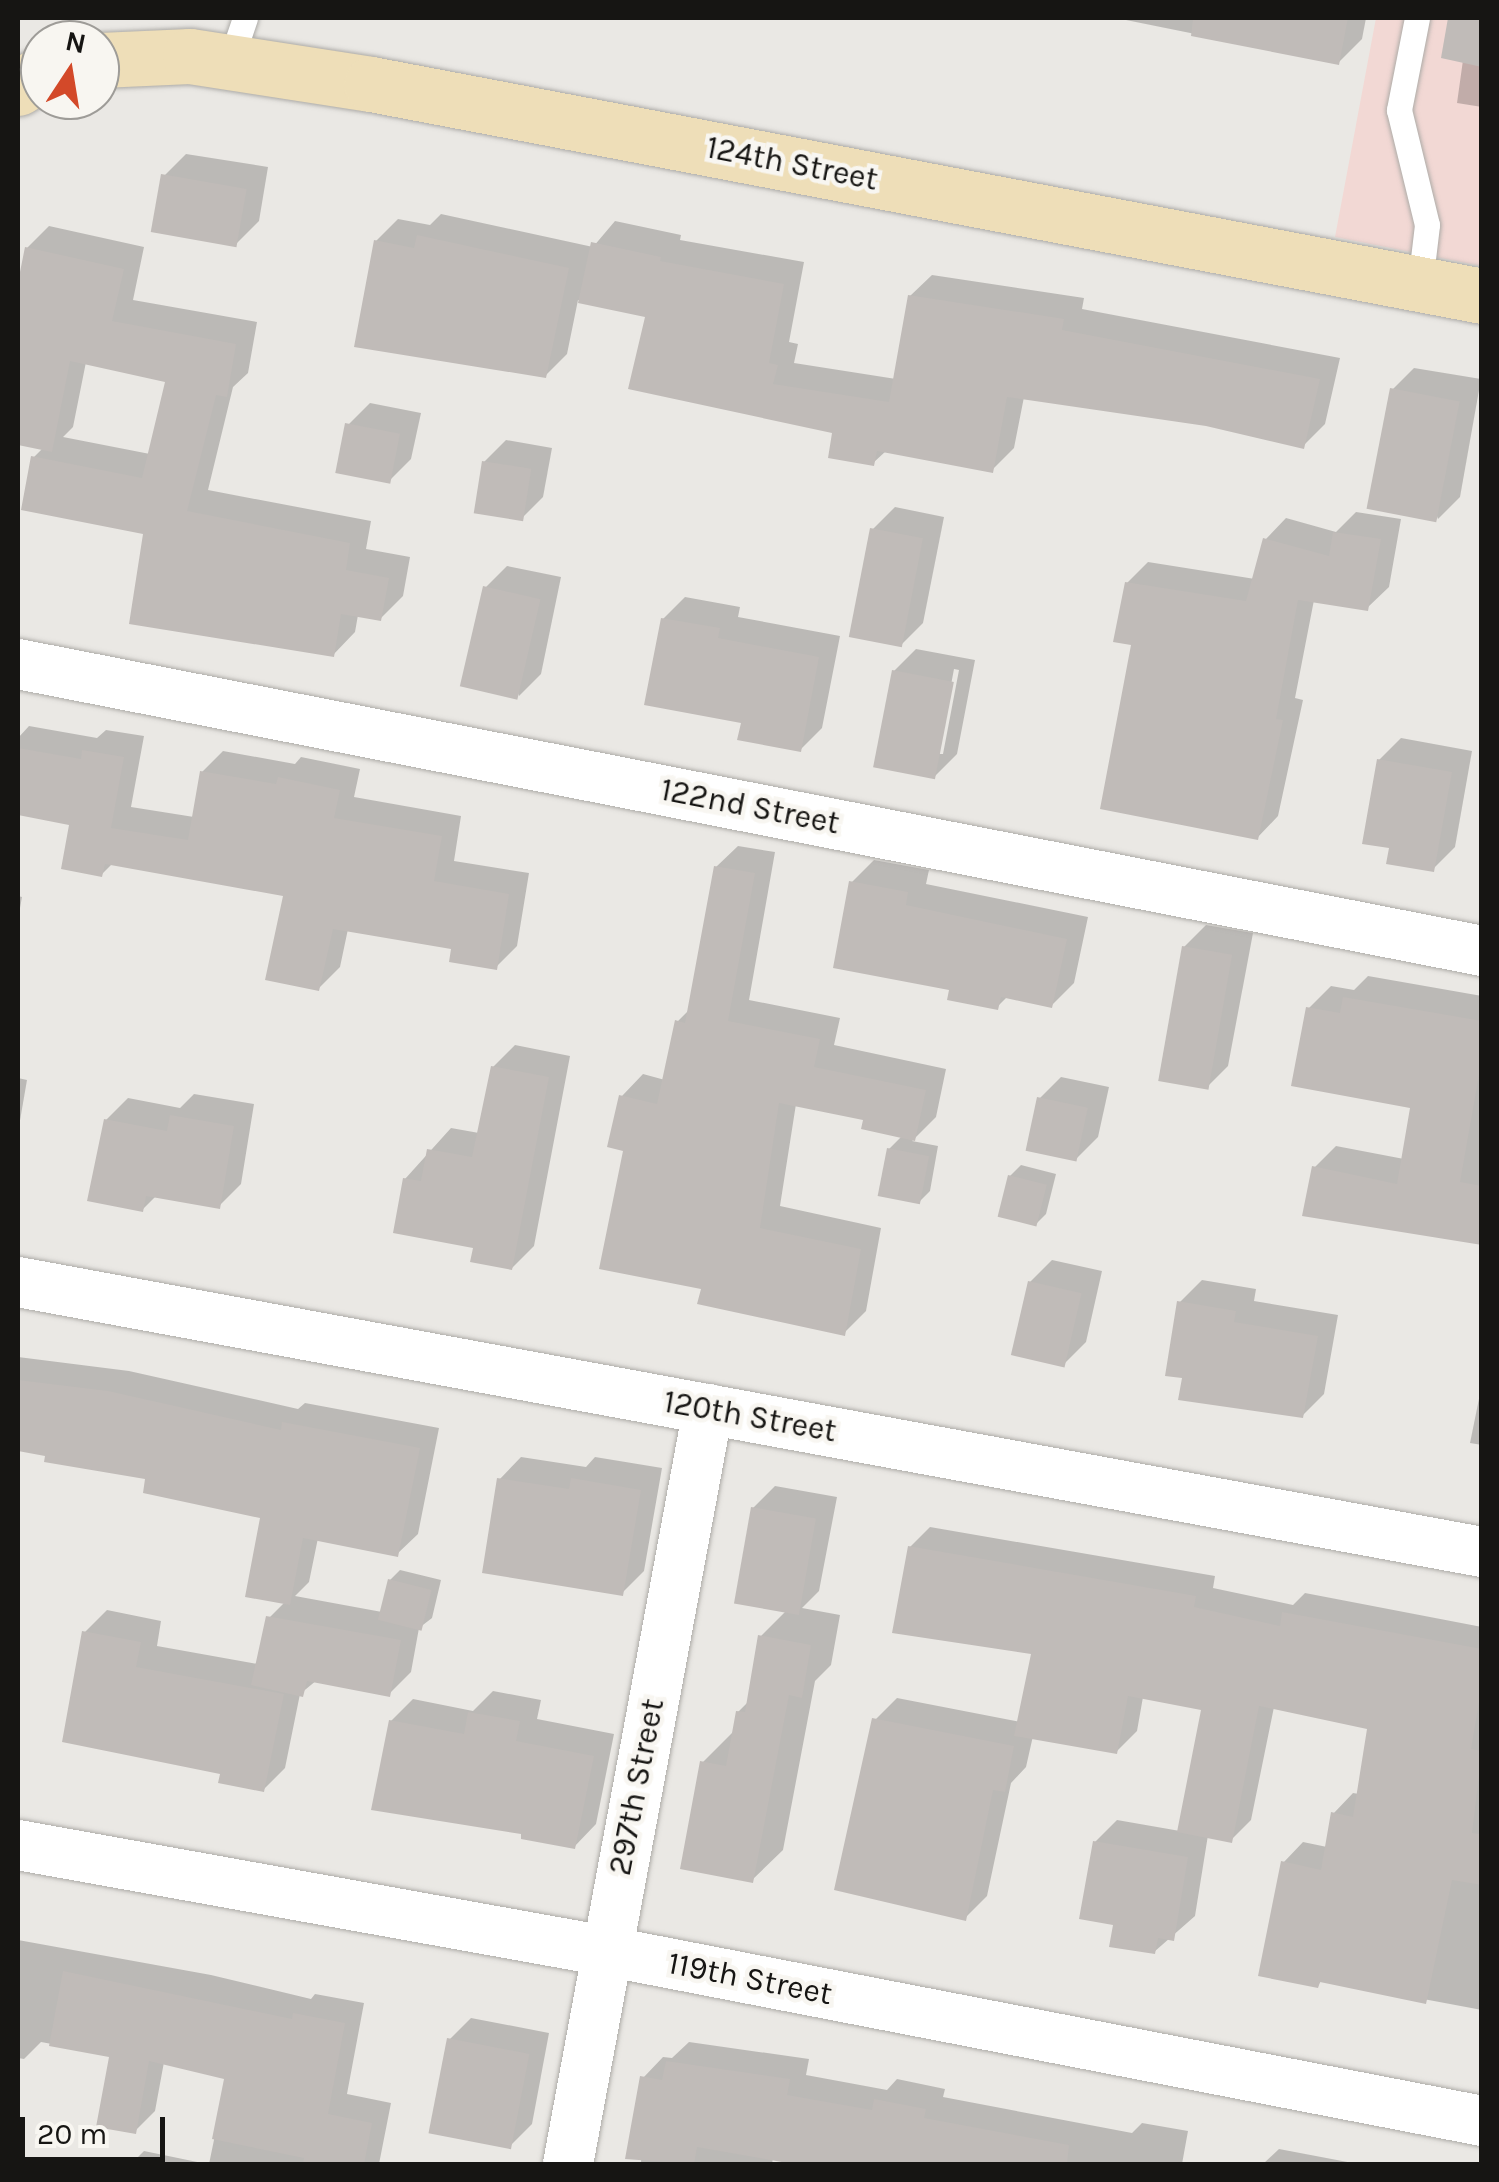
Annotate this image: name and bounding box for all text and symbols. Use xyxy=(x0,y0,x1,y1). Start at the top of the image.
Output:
north arrow xyxy=(20,20,120,120)
text: N xyxy=(63,24,89,60)
street label: 124th Street xyxy=(703,129,881,199)
street label: 122nd Street xyxy=(657,771,843,843)
street label: 120th Street xyxy=(661,1383,839,1451)
street label: 297th Street xyxy=(601,1696,673,1878)
street label: 119th Street xyxy=(665,1944,835,2014)
scale bar xyxy=(25,2097,170,2159)
text: 20 m xyxy=(37,2116,107,2152)

